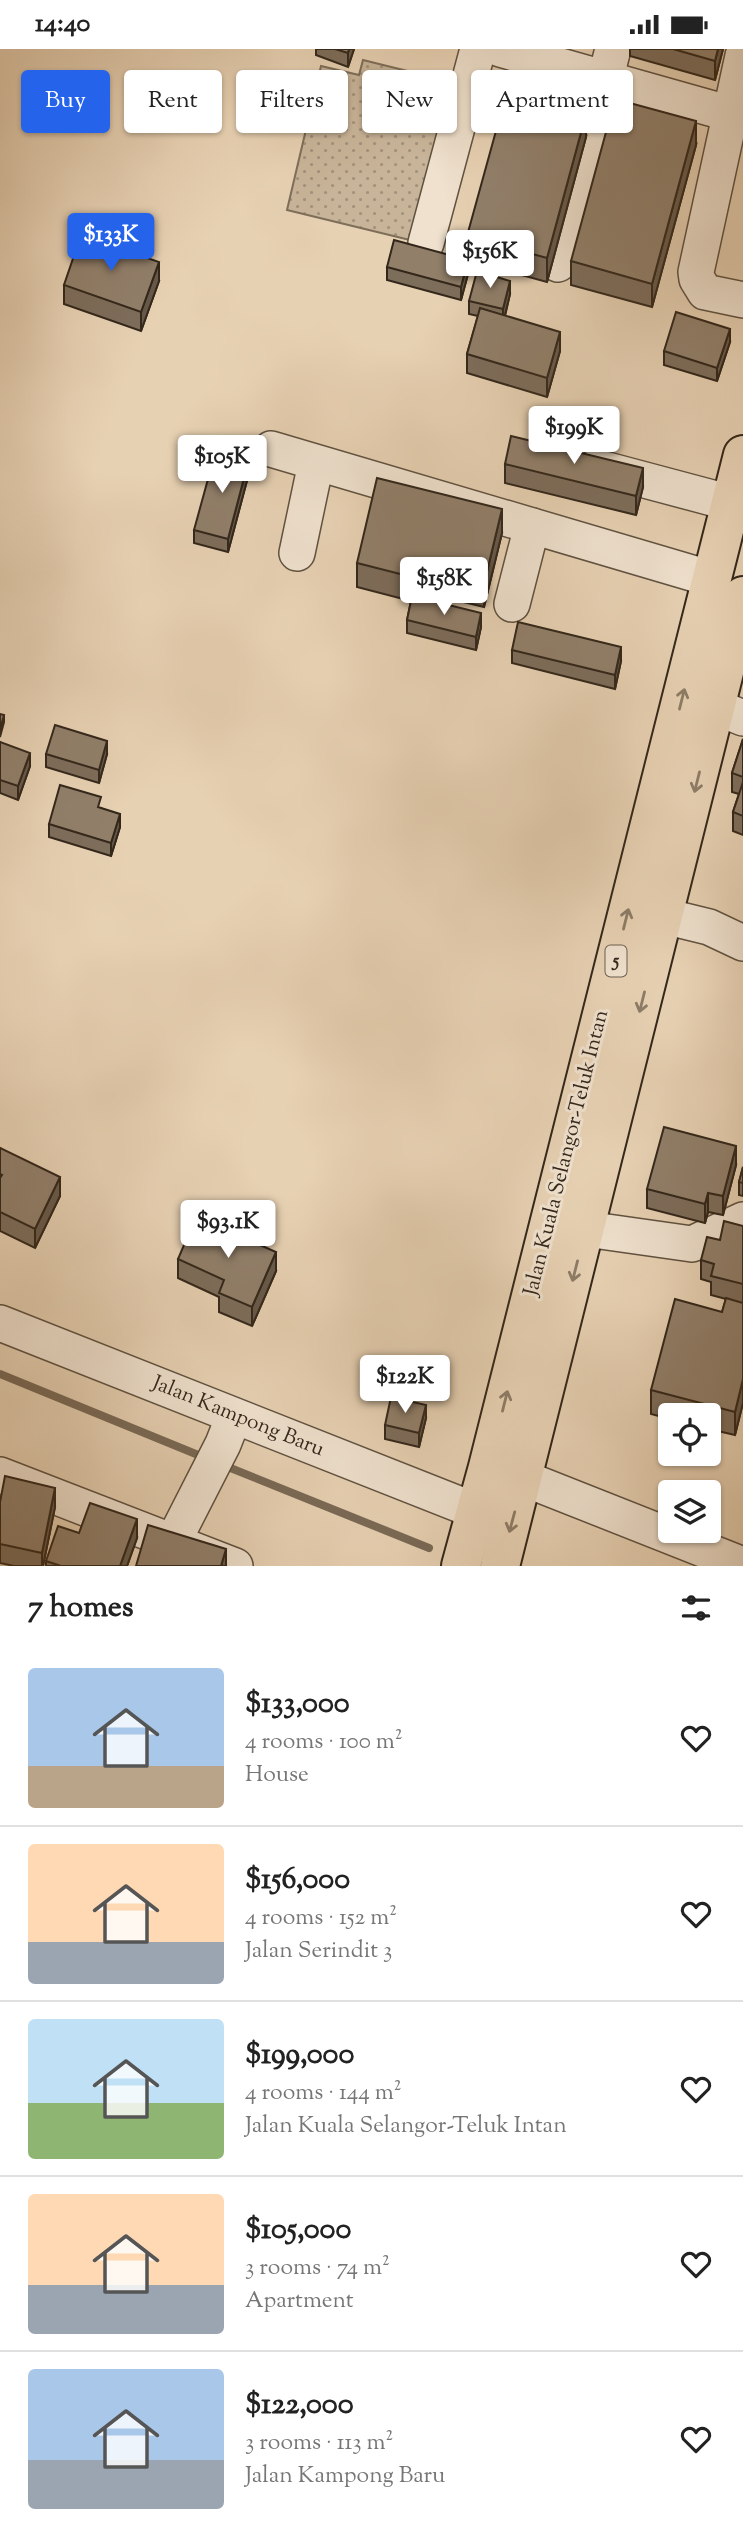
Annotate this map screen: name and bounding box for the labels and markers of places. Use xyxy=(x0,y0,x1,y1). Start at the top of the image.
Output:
pin: $133K xyxy=(62,213,160,273)
pin: $156K xyxy=(441,231,539,290)
pin: $199K xyxy=(525,407,623,466)
pin: $105K xyxy=(173,435,271,495)
pin: $158K xyxy=(395,557,493,617)
pin: $93.1K xyxy=(171,1201,285,1260)
pin: $122K xyxy=(356,1355,454,1415)

